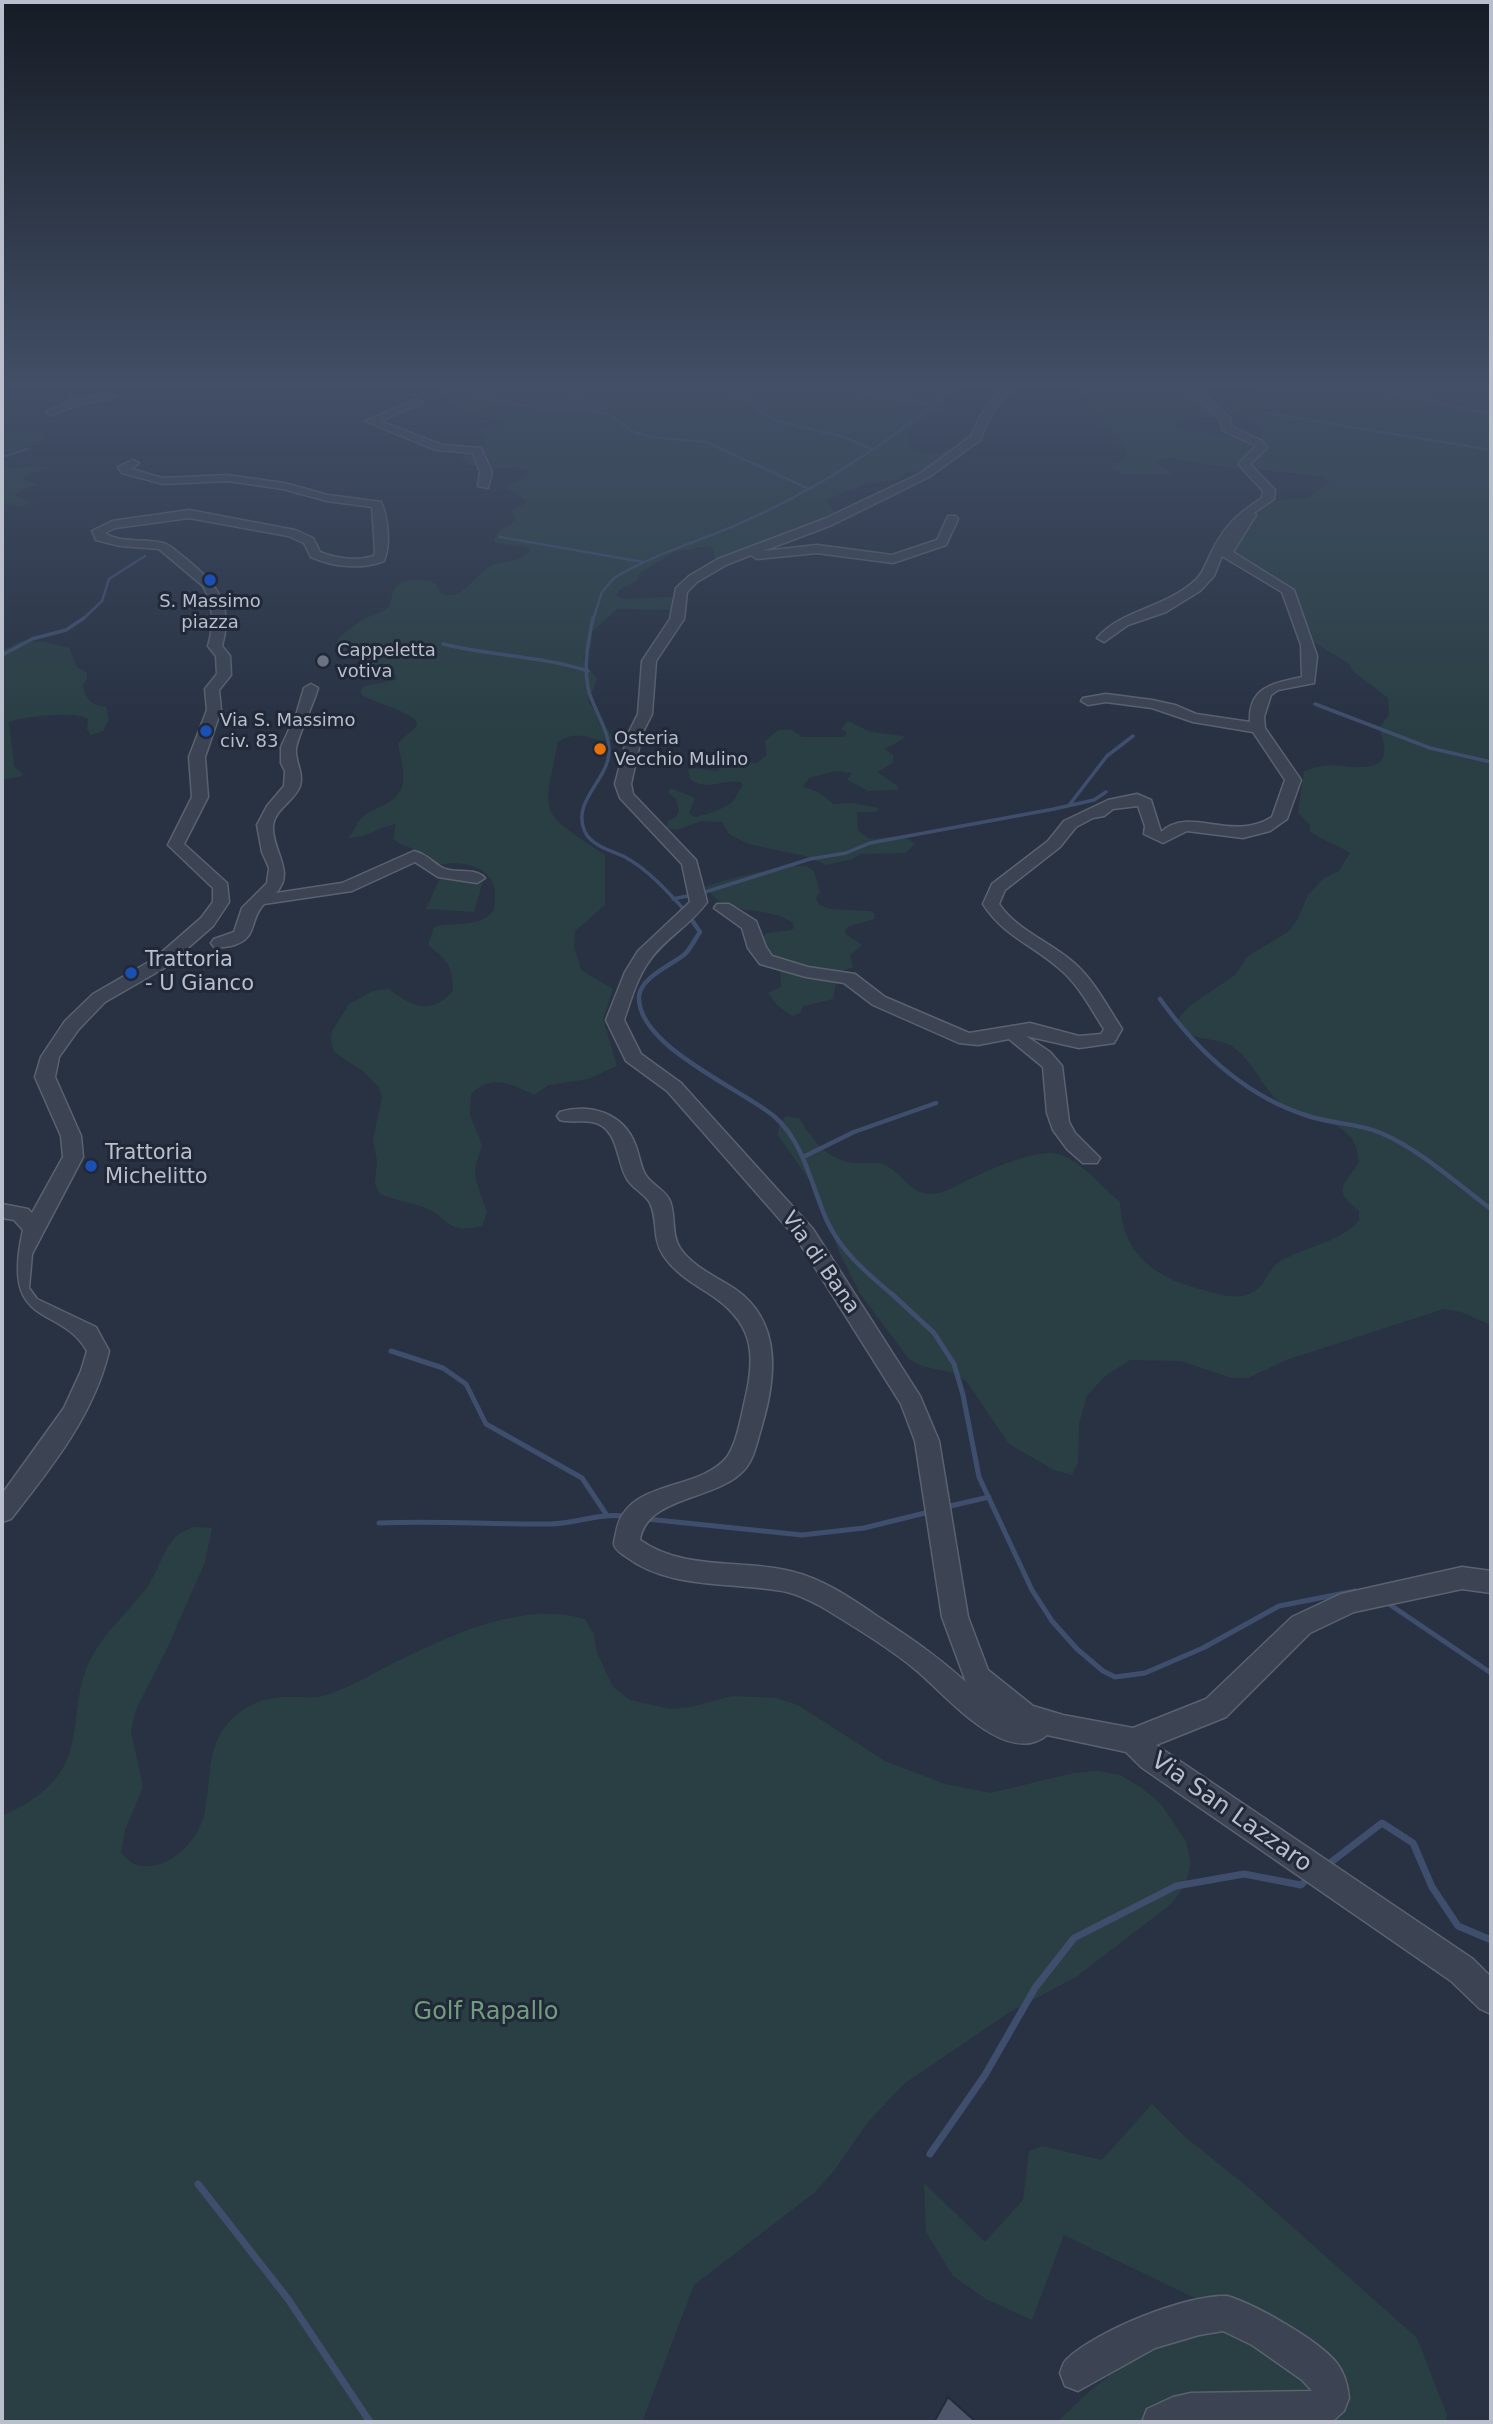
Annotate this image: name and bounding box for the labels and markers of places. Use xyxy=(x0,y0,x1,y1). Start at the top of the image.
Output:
marker: S. Massimo piazza xyxy=(202,572,218,588)
place label: S. Massimo piazza xyxy=(159,591,261,634)
place label: Cappeletta votiva xyxy=(337,640,436,682)
marker: Cappeletta votiva xyxy=(315,653,331,669)
place label: Via S. Massimo civ. 83 xyxy=(220,710,355,752)
marker: Via S. Massimo civ. 83 xyxy=(198,723,214,739)
place label: Osteria Vecchio Mulino xyxy=(614,728,748,770)
marker: Osteria Vecchio Mulino xyxy=(592,741,608,757)
place label: Trattoria - U Gianco xyxy=(145,948,254,998)
marker: Trattoria - U Gianco xyxy=(123,965,139,981)
place label: Trattoria Michelitto xyxy=(105,1141,208,1191)
marker: Trattoria Michelitto xyxy=(83,1158,99,1174)

